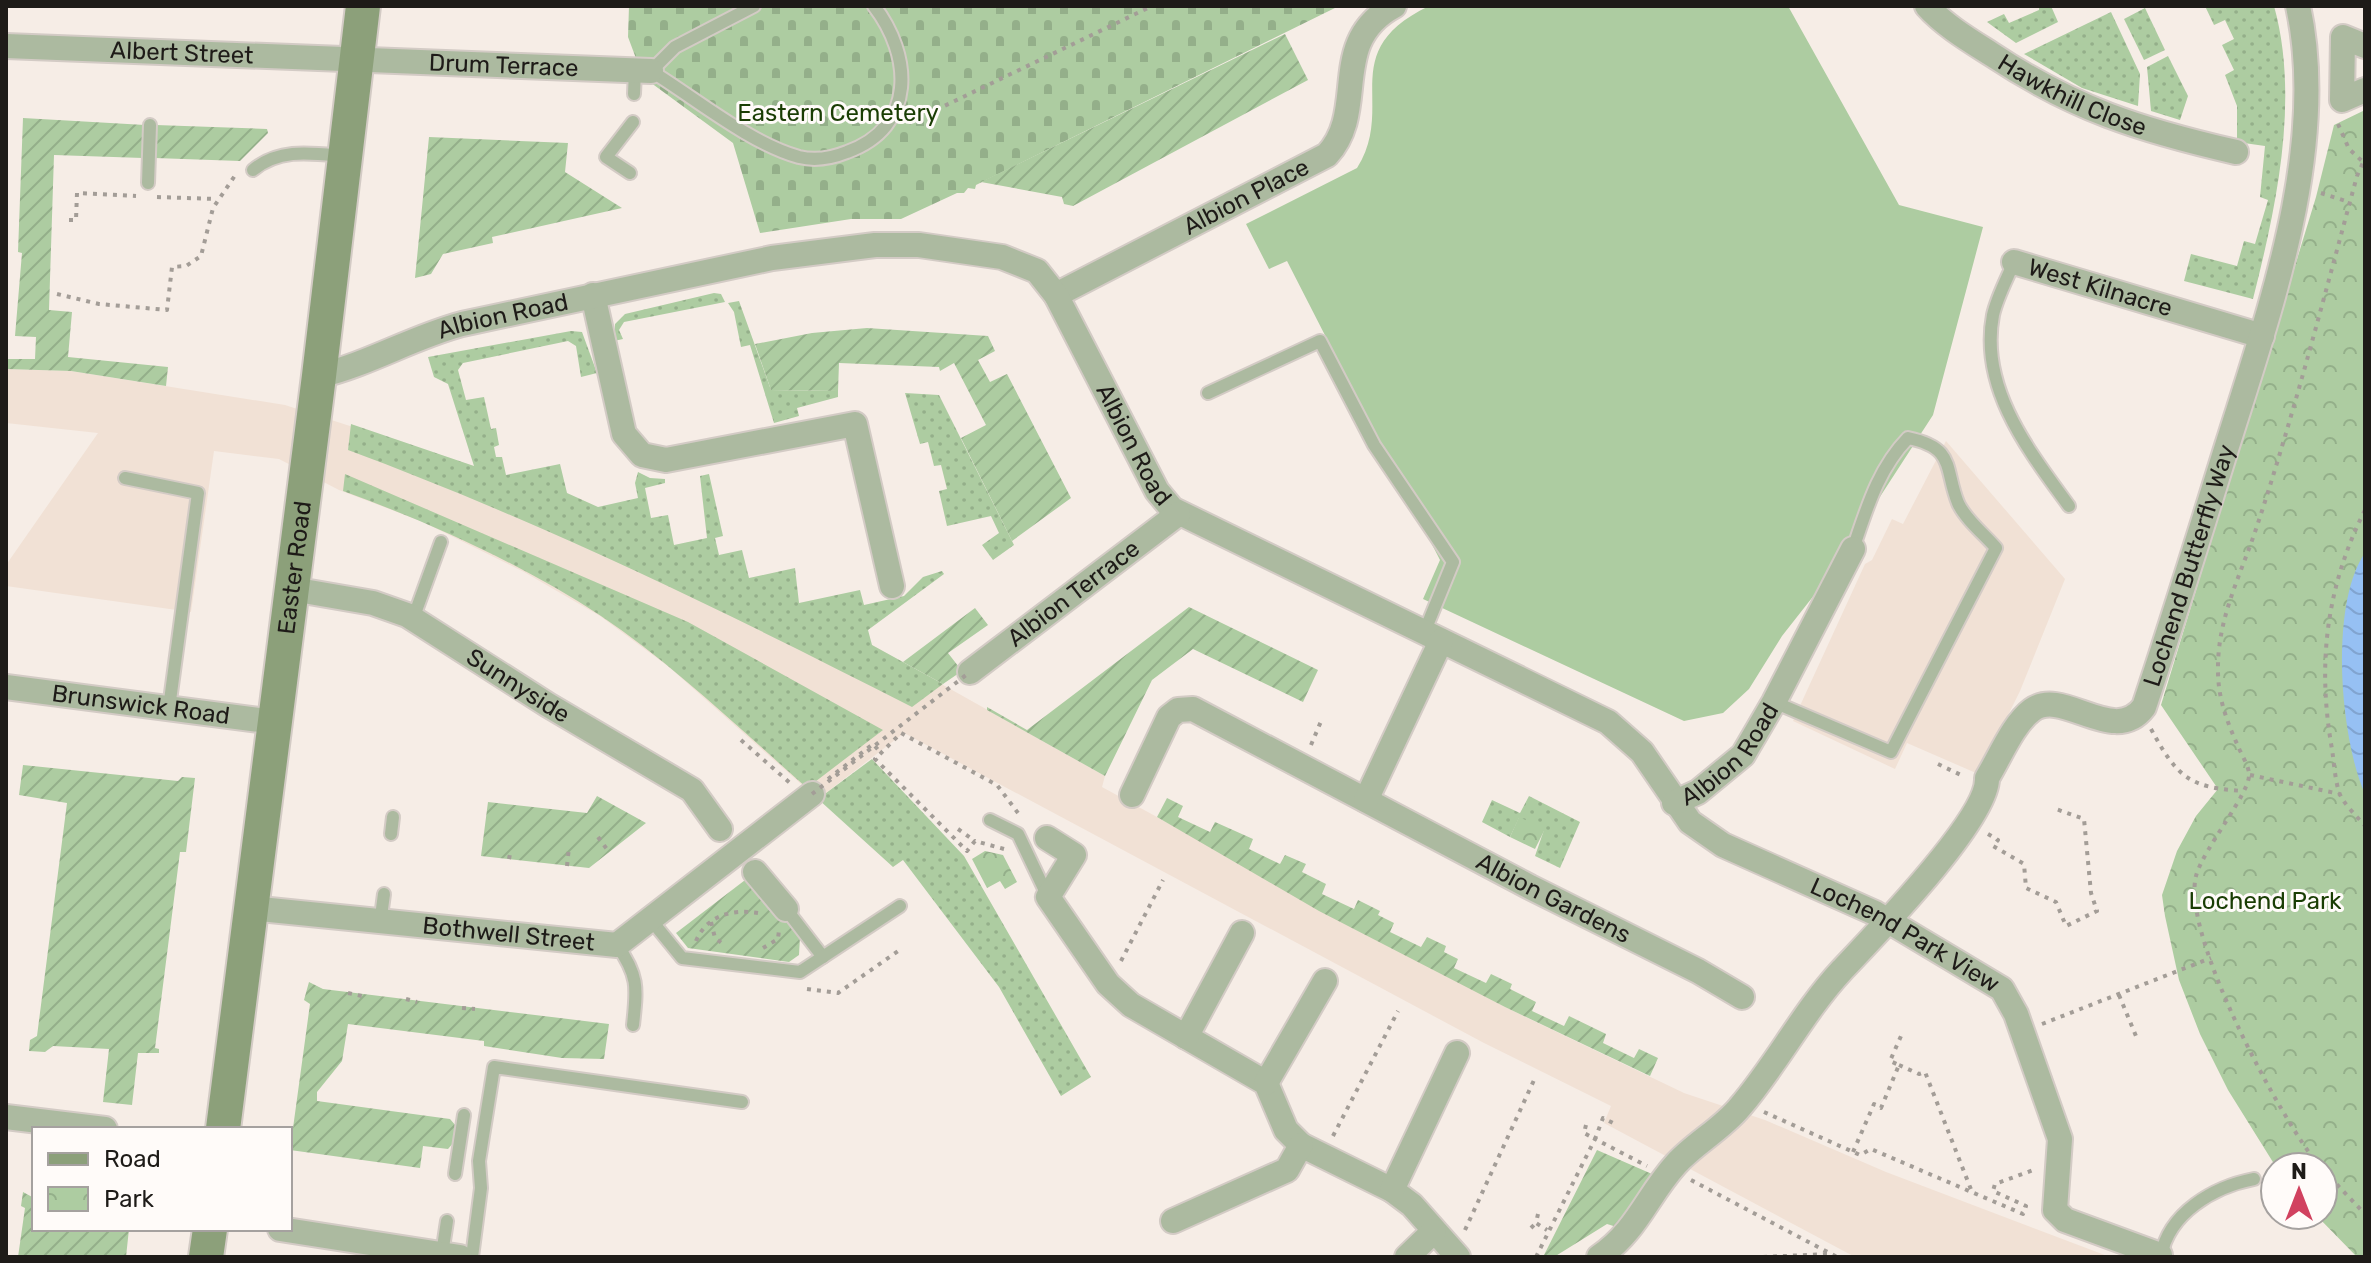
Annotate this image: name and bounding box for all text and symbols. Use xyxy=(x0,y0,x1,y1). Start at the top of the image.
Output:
street label: Albert Street xyxy=(110,36,254,70)
street label: Drum Terrace xyxy=(428,48,579,82)
street label: Hawkhill Close xyxy=(1993,48,2150,142)
park label: Eastern Cemetery xyxy=(737,99,939,127)
street label: Albion Place xyxy=(1179,153,1314,241)
street label: West Kilnacre xyxy=(2025,253,2176,322)
street label: Albion Road xyxy=(434,288,571,345)
street label: Albion Road xyxy=(1090,379,1177,511)
street label: Lochend Butterfly Way xyxy=(2138,441,2241,690)
street label: Easter Road xyxy=(272,499,317,636)
street label: Albion Terrace xyxy=(1002,534,1145,653)
street label: Sunnyside xyxy=(461,643,575,729)
street label: Brunswick Road xyxy=(50,679,232,730)
street label: Albion Road xyxy=(1677,698,1784,812)
street label: Albion Gardens xyxy=(1472,847,1635,949)
street label: Lochend Park View xyxy=(1806,872,2005,998)
park label: Lochend Park xyxy=(2189,887,2342,915)
street label: Bothwell Street xyxy=(421,911,596,957)
legend xyxy=(32,1127,292,1231)
text: Road xyxy=(104,1145,161,1173)
north arrow xyxy=(2259,1151,2339,1231)
text: N xyxy=(2291,1158,2307,1185)
text: Park xyxy=(104,1185,155,1213)

